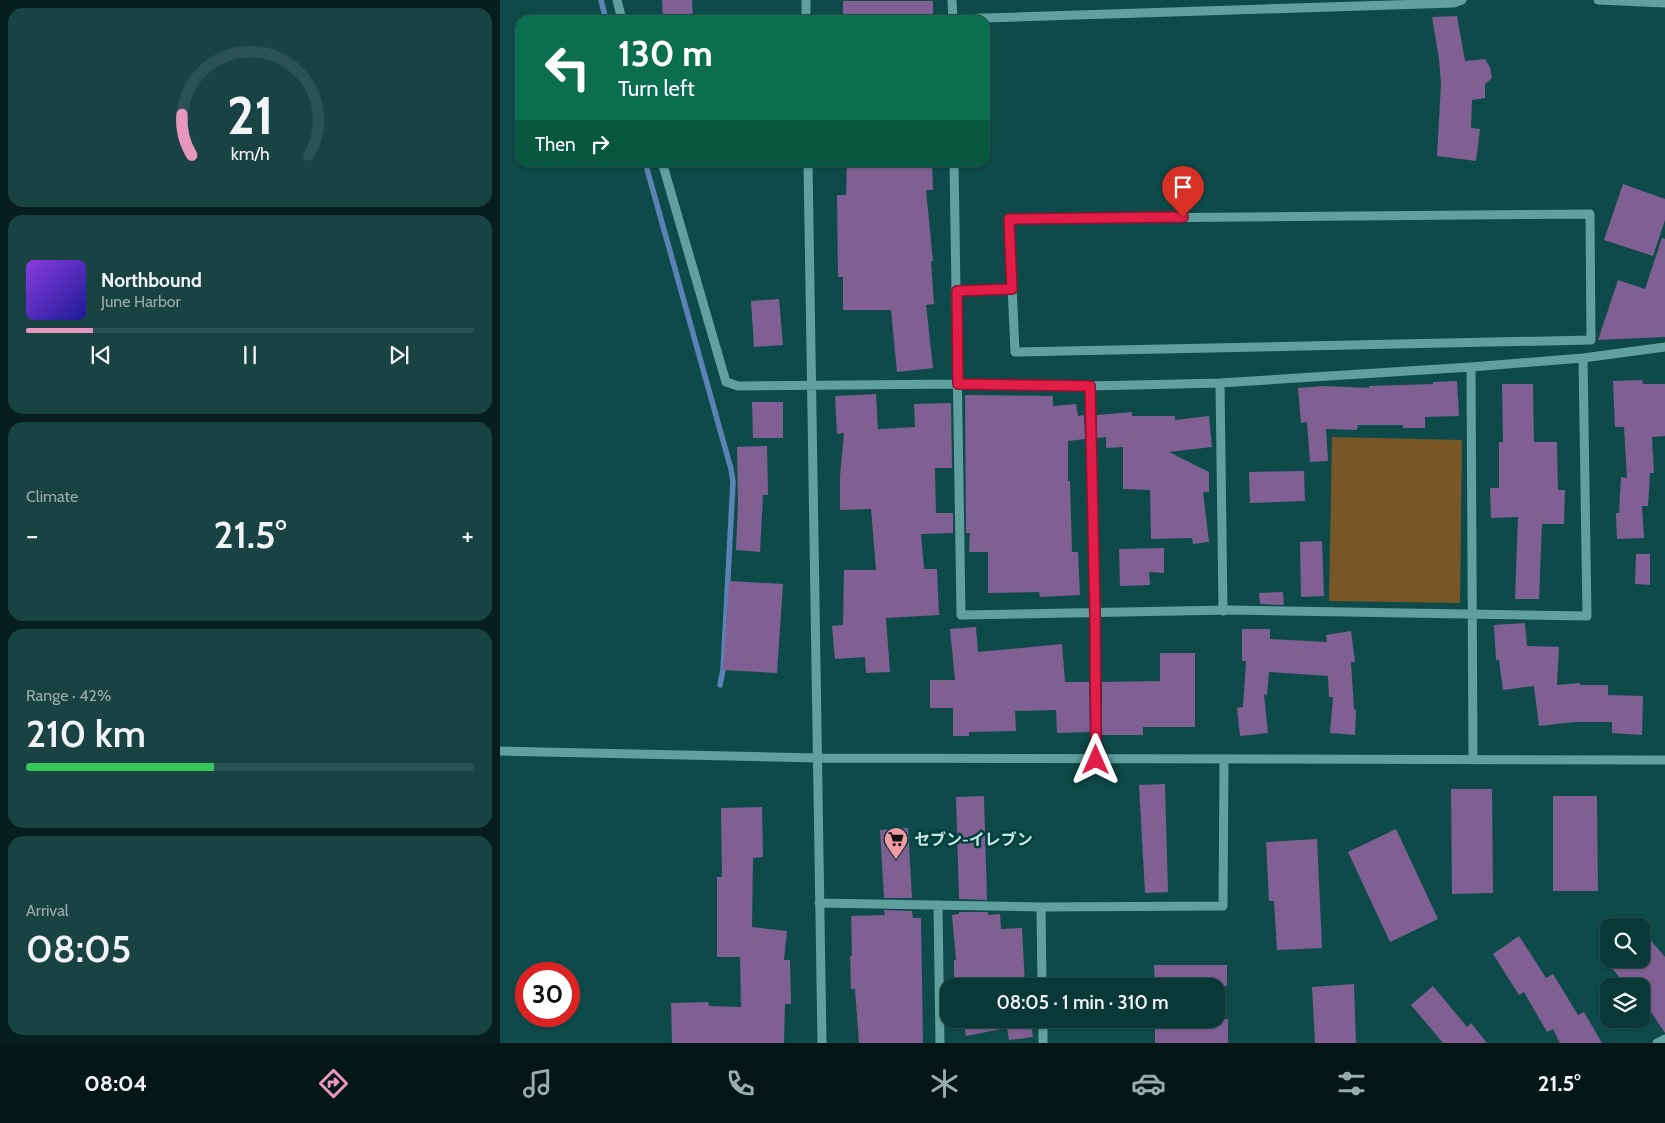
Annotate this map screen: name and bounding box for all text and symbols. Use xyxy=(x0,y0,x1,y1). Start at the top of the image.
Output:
text: 130 m xyxy=(618,32,713,75)
icon: left xyxy=(535,35,600,100)
text: Turn left xyxy=(618,75,695,102)
text: 21 xyxy=(227,84,273,147)
icon: right xyxy=(586,130,614,158)
text: Then xyxy=(535,133,576,156)
text: km/h xyxy=(230,143,270,164)
pin xyxy=(1162,166,1204,217)
icon: arrive xyxy=(1169,173,1197,201)
text: Northbound xyxy=(101,269,202,292)
text: June Harbor xyxy=(101,292,181,311)
icon: previous xyxy=(87,341,115,369)
icon: pause xyxy=(236,341,264,369)
icon: next xyxy=(385,341,413,369)
text: Climate xyxy=(26,487,78,506)
text: 21.5° xyxy=(213,511,287,558)
text: − xyxy=(26,518,38,552)
text: + xyxy=(462,518,474,552)
text: Range · 42% xyxy=(26,686,111,705)
text: 210 km xyxy=(26,710,146,757)
position arrow xyxy=(1069,733,1121,785)
supermarket icon: セブン-イレブン xyxy=(883,826,909,860)
place label: セブン-イレブン xyxy=(914,830,1033,849)
text: Arrival xyxy=(26,901,69,920)
map controls xyxy=(1600,918,1650,1028)
button: search xyxy=(1600,918,1650,968)
text: 08:05 xyxy=(26,925,131,972)
speed limit sign: 30 xyxy=(515,962,580,1027)
button: layers xyxy=(1600,978,1650,1028)
text: 08:05 · 1 min · 310 m xyxy=(996,991,1169,1014)
icon: directions xyxy=(316,1066,351,1101)
icon: music xyxy=(520,1066,555,1101)
icon: phone xyxy=(723,1066,758,1101)
icon: climate xyxy=(927,1066,962,1101)
icon: car xyxy=(1131,1066,1166,1101)
icon: filters xyxy=(1334,1066,1369,1101)
text: 08:04 xyxy=(84,1070,147,1097)
text: 21.5° xyxy=(1538,1070,1581,1097)

